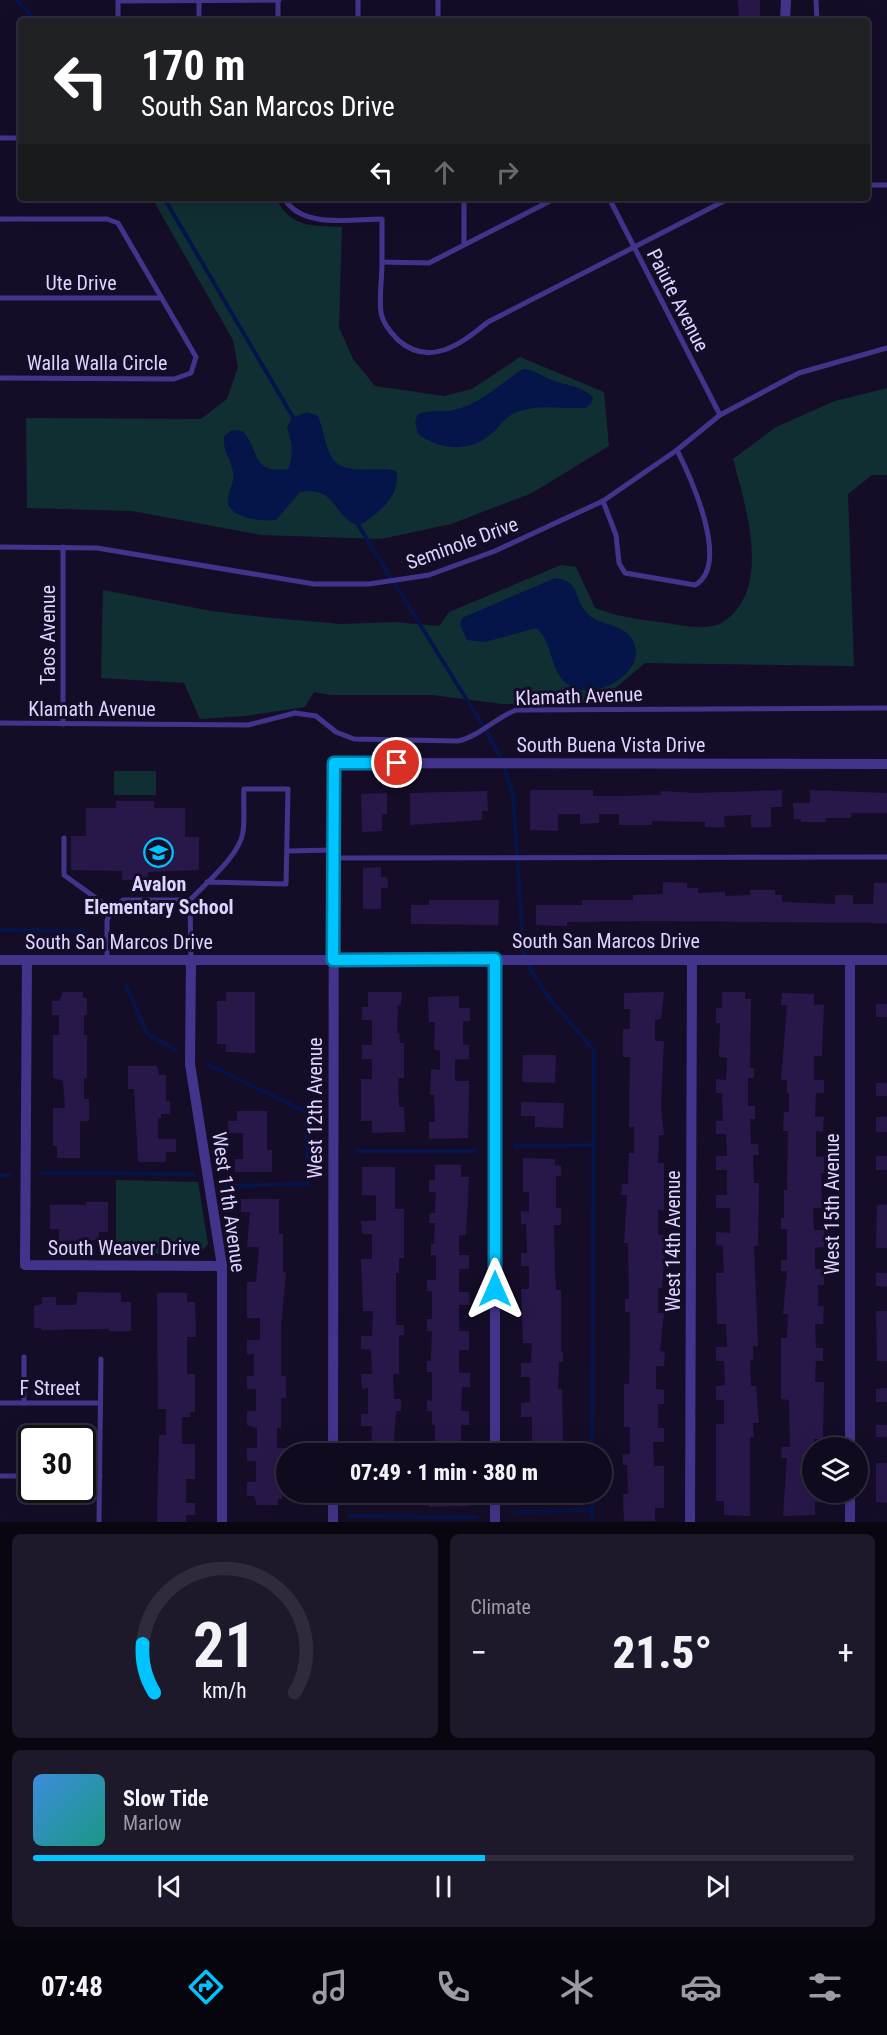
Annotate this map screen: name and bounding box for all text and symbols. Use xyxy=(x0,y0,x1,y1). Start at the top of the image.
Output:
text: 170 m xyxy=(141,41,246,90)
icon: left xyxy=(42,42,120,120)
text: South San Marcos Drive xyxy=(141,91,395,123)
icon: left xyxy=(365,156,398,189)
icon: ahead xyxy=(428,156,461,189)
icon: right xyxy=(491,156,524,189)
street label: Paiute Avenue xyxy=(642,245,714,355)
street label: Ute Drive xyxy=(45,271,117,295)
street label: Walla Walla Circle xyxy=(27,351,167,375)
street label: Seminole Drive xyxy=(403,512,521,574)
street label: Taos Avenue xyxy=(36,585,60,685)
street label: Klamath Avenue xyxy=(515,682,643,710)
street label: Klamath Avenue xyxy=(28,697,156,721)
street label: South Buena Vista Drive xyxy=(517,733,705,757)
pin xyxy=(371,737,422,788)
icon: arrive xyxy=(380,746,413,779)
school or university icon: Avalon Elementary School xyxy=(143,837,175,869)
place label: Avalon Elementary School xyxy=(84,872,234,919)
street label: South San Marcos Drive xyxy=(512,929,700,953)
street label: South San Marcos Drive xyxy=(25,930,213,954)
street label: West 12th Avenue xyxy=(303,1037,327,1179)
street label: West 11th Avenue xyxy=(207,1130,251,1274)
street label: West 15th Avenue xyxy=(820,1133,844,1275)
street label: West 14th Avenue xyxy=(661,1170,685,1312)
street label: South Weaver Drive xyxy=(48,1236,200,1260)
position arrow xyxy=(463,1257,527,1321)
street label: F Street xyxy=(19,1376,81,1400)
speed limit sign: 30 xyxy=(18,1425,96,1503)
map controls xyxy=(802,1437,868,1503)
button: layers xyxy=(802,1437,868,1503)
text: 07:49 · 1 min · 380 m xyxy=(350,1460,538,1485)
text: Climate xyxy=(471,1595,531,1619)
text: 21 xyxy=(193,1609,256,1682)
text: 21.5° xyxy=(612,1626,712,1679)
text: − xyxy=(471,1633,487,1672)
text: + xyxy=(838,1633,854,1672)
text: km/h xyxy=(203,1678,247,1703)
text: Slow Tide xyxy=(123,1786,209,1811)
text: Marlow xyxy=(123,1811,181,1835)
icon: previous xyxy=(153,1870,186,1903)
icon: pause xyxy=(427,1870,460,1903)
icon: next xyxy=(701,1870,734,1903)
icon: directions xyxy=(185,1966,227,2008)
icon: music xyxy=(309,1966,351,2008)
icon: phone xyxy=(432,1966,474,2008)
icon: climate xyxy=(556,1966,598,2008)
icon: car xyxy=(680,1966,722,2008)
icon: filters xyxy=(804,1966,846,2008)
text: 07:48 xyxy=(41,1971,103,2003)

